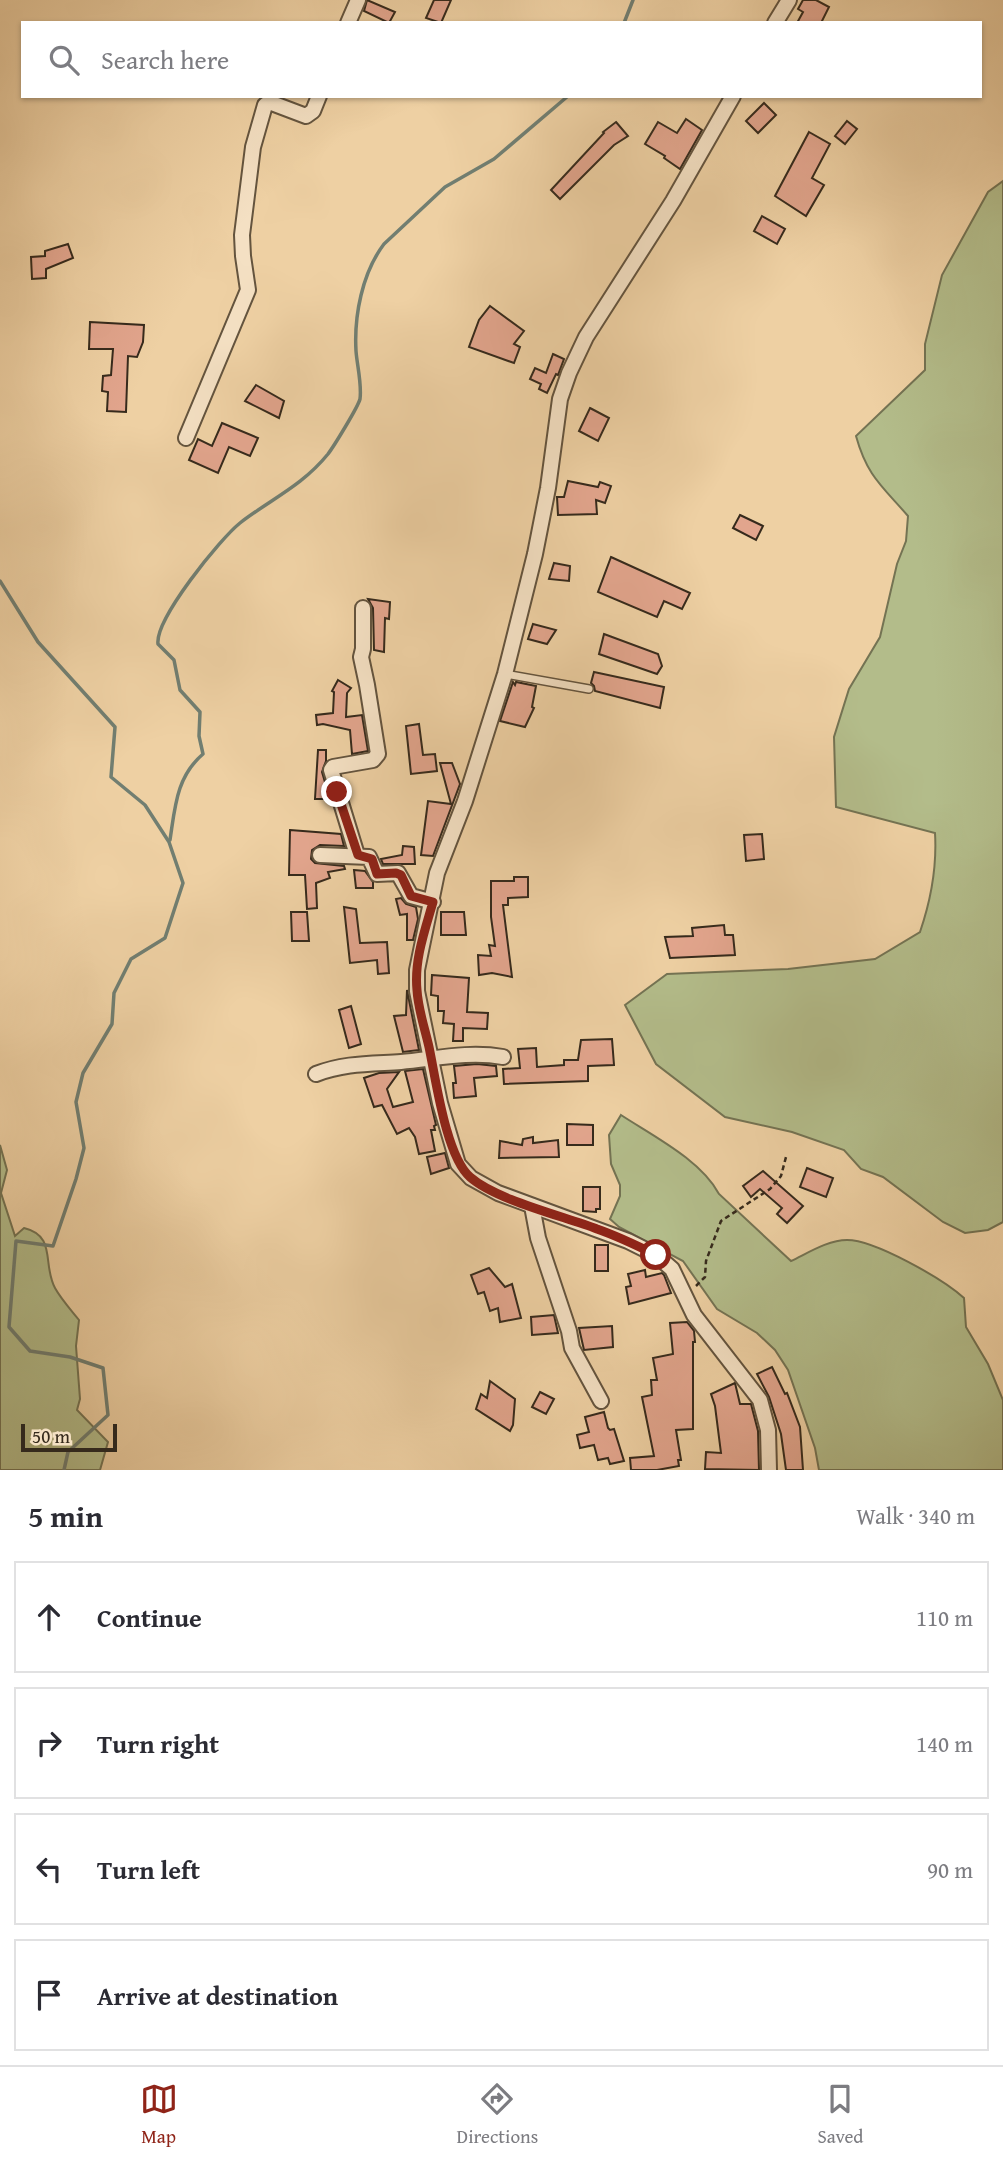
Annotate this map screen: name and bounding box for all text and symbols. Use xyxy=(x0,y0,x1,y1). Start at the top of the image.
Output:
search box xyxy=(21,21,982,98)
text: Search here xyxy=(101,40,229,79)
icon: search xyxy=(45,41,83,79)
route end xyxy=(321,776,352,807)
route start xyxy=(640,1239,671,1270)
scale bar xyxy=(21,1421,117,1453)
text: 50 m xyxy=(32,1422,70,1450)
text: 5 min xyxy=(28,1494,103,1538)
text: Walk · 340 m xyxy=(856,1499,975,1532)
icon: ahead xyxy=(30,1598,68,1636)
text: Continue xyxy=(97,1598,202,1637)
text: 110 m xyxy=(916,1601,973,1634)
icon: right xyxy=(30,1724,68,1762)
text: Turn right xyxy=(97,1724,219,1763)
text: 140 m xyxy=(916,1727,973,1760)
icon: left xyxy=(30,1850,68,1888)
text: Turn left xyxy=(97,1850,200,1889)
text: 90 m xyxy=(927,1853,973,1886)
icon: arrive xyxy=(30,1976,68,2014)
text: Arrive at destination xyxy=(97,1976,338,2015)
tab: Map xyxy=(140,2080,178,2150)
tab: Directions xyxy=(457,2080,538,2150)
tab: Saved xyxy=(817,2080,863,2150)

